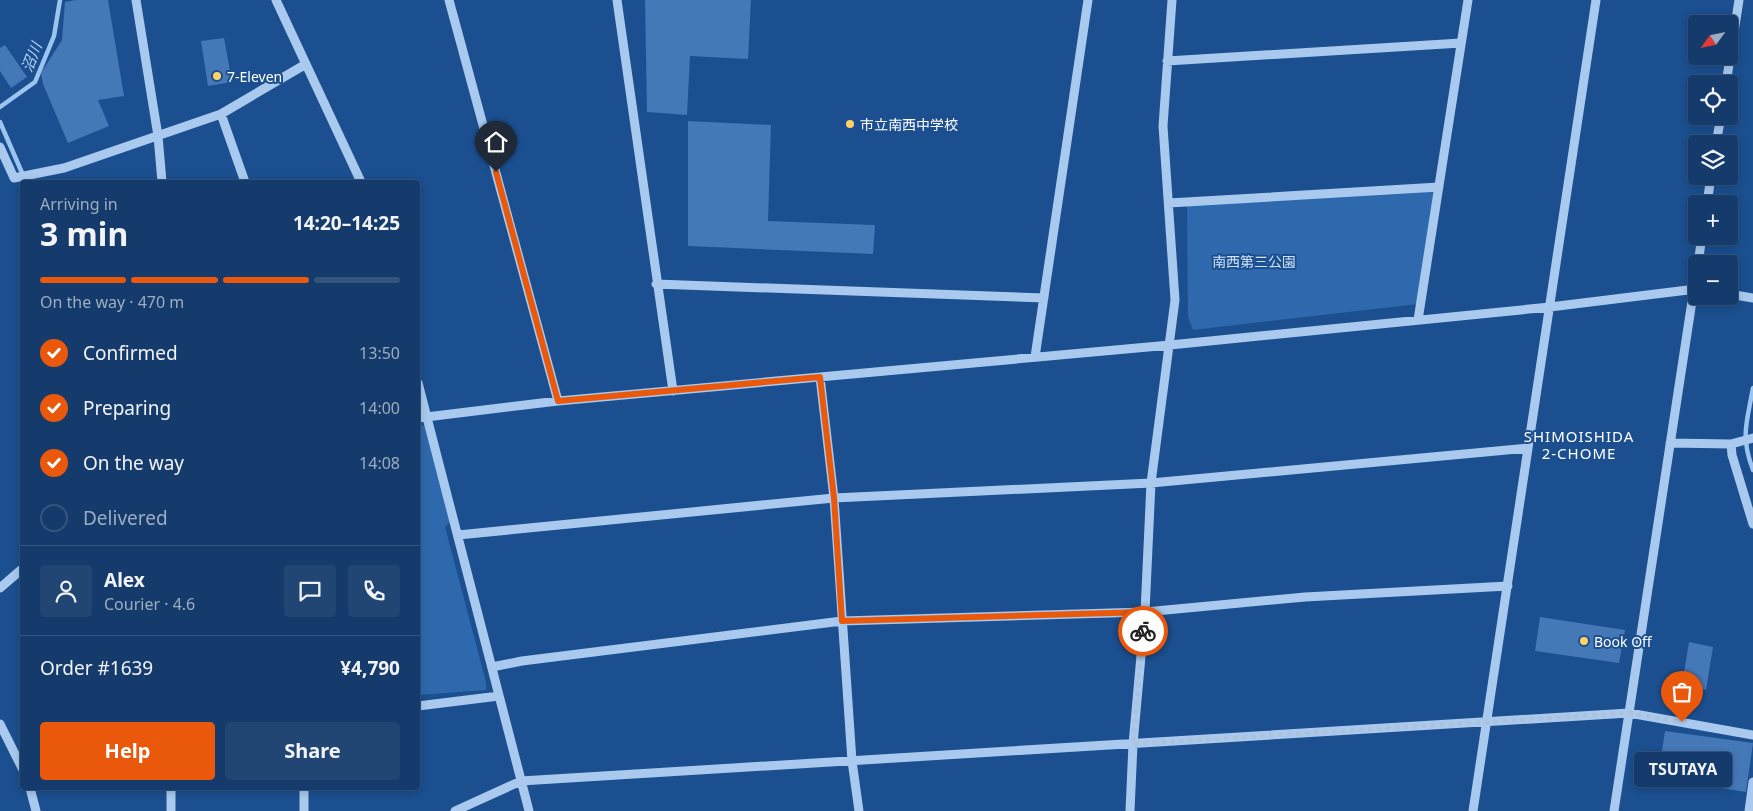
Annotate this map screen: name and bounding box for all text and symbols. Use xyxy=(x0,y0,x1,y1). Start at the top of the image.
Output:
north arrow xyxy=(1688,15,1738,65)
map controls xyxy=(1688,15,1738,305)
water label: 沼川 xyxy=(16,37,47,75)
place label: 7-Eleven xyxy=(227,67,282,86)
marker: 7-Eleven xyxy=(211,70,223,82)
button: locate xyxy=(1688,75,1738,125)
place label: 市立南西中学校 xyxy=(860,115,958,134)
marker: 市立南西中学校 xyxy=(844,118,856,130)
pin xyxy=(475,121,517,172)
icon: home xyxy=(482,128,510,156)
button: layers xyxy=(1688,135,1738,185)
text: Arriving in xyxy=(40,193,118,215)
button: + xyxy=(1688,195,1738,245)
text: 14:20–14:25 xyxy=(293,210,400,236)
text: 3 min xyxy=(40,212,128,255)
park label: 南西第三公園 xyxy=(1212,252,1296,271)
button: − xyxy=(1688,255,1738,305)
text: On the way · 470 m xyxy=(40,291,184,313)
icon: check xyxy=(40,339,68,367)
text: Confirmed xyxy=(83,340,178,366)
text: 13:50 xyxy=(359,342,400,364)
icon: check xyxy=(40,394,68,422)
text: Preparing xyxy=(83,395,171,421)
text: 14:00 xyxy=(359,397,400,419)
district label: SHIMOISHIDA 2-CHOME xyxy=(1524,426,1634,463)
icon: check xyxy=(40,449,68,477)
text: On the way xyxy=(83,450,184,476)
text: 14:08 xyxy=(359,452,400,474)
text: Delivered xyxy=(83,505,168,531)
button: person xyxy=(40,565,92,617)
button: chat xyxy=(284,565,336,617)
button: phone xyxy=(348,565,400,617)
text: Alex xyxy=(104,567,145,593)
text: Courier · 4.6 xyxy=(104,593,195,615)
courier xyxy=(1118,606,1168,656)
icon: bike xyxy=(1129,617,1157,645)
place label: Book Off xyxy=(1594,632,1653,651)
marker: Book Off xyxy=(1578,635,1590,647)
text: Order #1639 xyxy=(40,655,153,681)
text: ¥4,790 xyxy=(340,655,400,681)
pin xyxy=(1661,671,1703,722)
icon: bag xyxy=(1668,678,1696,706)
button: Help xyxy=(40,722,215,780)
button: Share xyxy=(225,722,400,780)
callout: TSUTAYA xyxy=(1633,752,1731,787)
text: TSUTAYA xyxy=(1649,758,1717,780)

